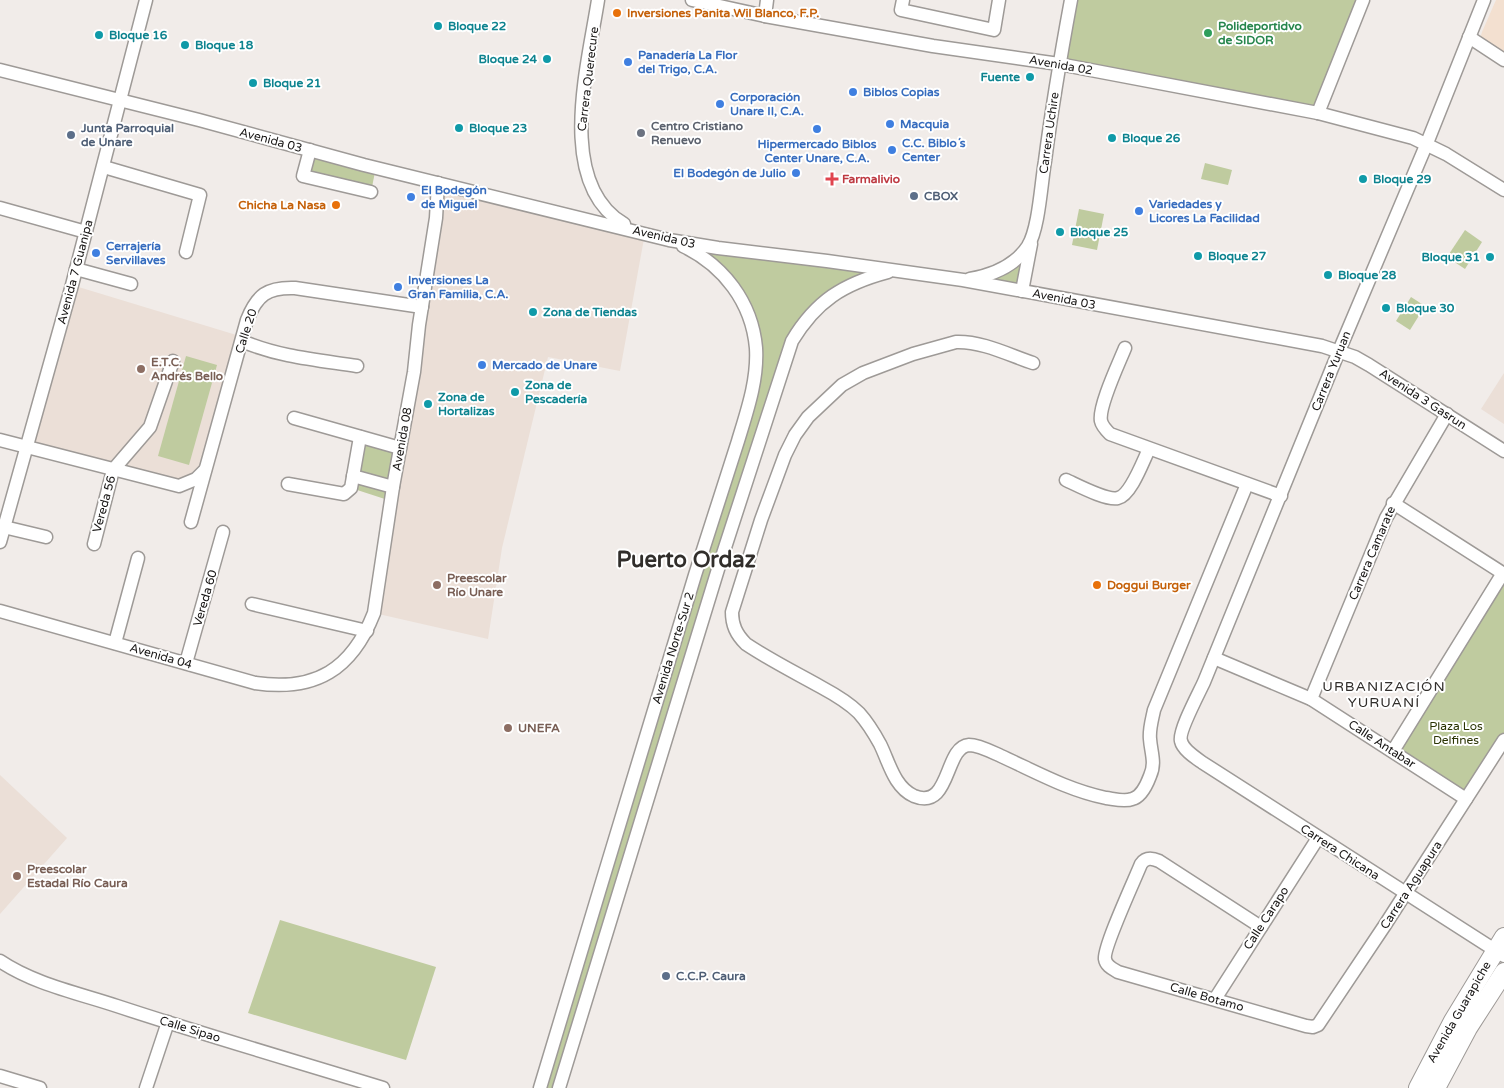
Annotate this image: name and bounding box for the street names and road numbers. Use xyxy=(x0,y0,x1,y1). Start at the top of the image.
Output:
street label: Carrera Querecure xyxy=(575,26,601,132)
street label: Avenida 02 xyxy=(1028,53,1094,77)
street label: Carrera Uchire xyxy=(1036,91,1062,175)
street label: Avenida 03 xyxy=(238,125,304,155)
street label: Avenida 7 Guanipa xyxy=(54,218,96,326)
street label: Avenida 03 xyxy=(631,223,697,251)
street label: Avenida 03 xyxy=(1031,286,1097,312)
street label: Calle 20 xyxy=(232,307,260,355)
street label: Carrera Yuruan xyxy=(1309,329,1353,413)
street label: Avenida 3 Gasrun xyxy=(1377,366,1469,432)
street label: Avenida 08 xyxy=(390,406,414,472)
street label: Vereda 56 xyxy=(90,474,118,534)
street label: Carrera Camarate xyxy=(1346,504,1398,602)
street label: Vereda 60 xyxy=(190,568,220,628)
street label: Avenida Norte-Sur 2 xyxy=(649,590,697,706)
street label: Avenida 04 xyxy=(128,640,194,672)
street label: Calle Antabar xyxy=(1346,717,1419,771)
street label: Carrera Chicana xyxy=(1298,821,1382,883)
street label: Carrera Aguapura xyxy=(1377,838,1445,932)
street label: Calle Carapo xyxy=(1240,884,1292,952)
street label: Avenida Guarapiche xyxy=(1424,959,1494,1065)
street label: Calle Botamo xyxy=(1168,980,1246,1014)
street label: Calle Sipao xyxy=(158,1013,222,1045)

